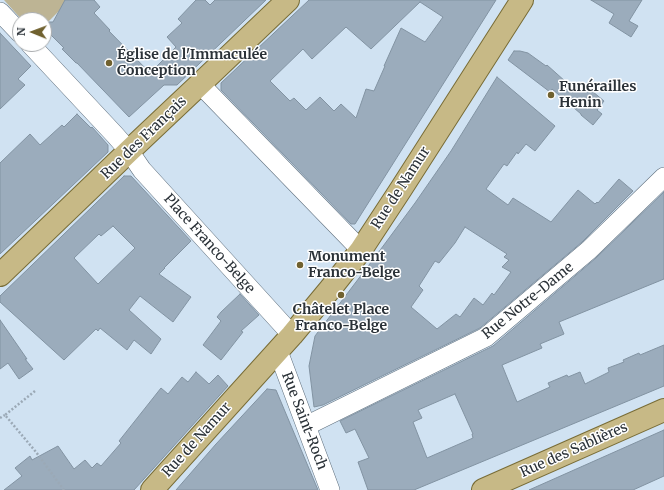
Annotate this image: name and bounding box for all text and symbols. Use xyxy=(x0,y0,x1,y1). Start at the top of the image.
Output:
north arrow xyxy=(12,12,52,52)
text: N xyxy=(14,27,28,36)
place label: Église de l'Immaculée Conception xyxy=(117,47,267,80)
marker: Église de l'Immaculée Conception xyxy=(104,58,114,68)
place label: Funérailles Henin xyxy=(559,79,636,112)
marker: Funérailles Henin xyxy=(546,90,556,100)
street label: Rue des Français xyxy=(98,93,190,183)
street label: Rue de Namur xyxy=(368,144,434,232)
street label: Place Franco-Belge xyxy=(160,191,258,297)
place label: Monument Franco-Belge xyxy=(308,249,400,282)
street label: Rue Notre-Dame xyxy=(479,259,577,343)
marker: Monument Franco-Belge xyxy=(295,260,305,270)
marker: Châtelet Place Franco-Belge xyxy=(336,290,346,300)
place label: Châtelet Place Franco-Belge xyxy=(293,302,389,334)
street label: Rue Saint-Roch xyxy=(278,370,330,472)
street label: Rue de Namur xyxy=(159,399,235,481)
street label: Rue des Sablières xyxy=(518,419,630,481)

